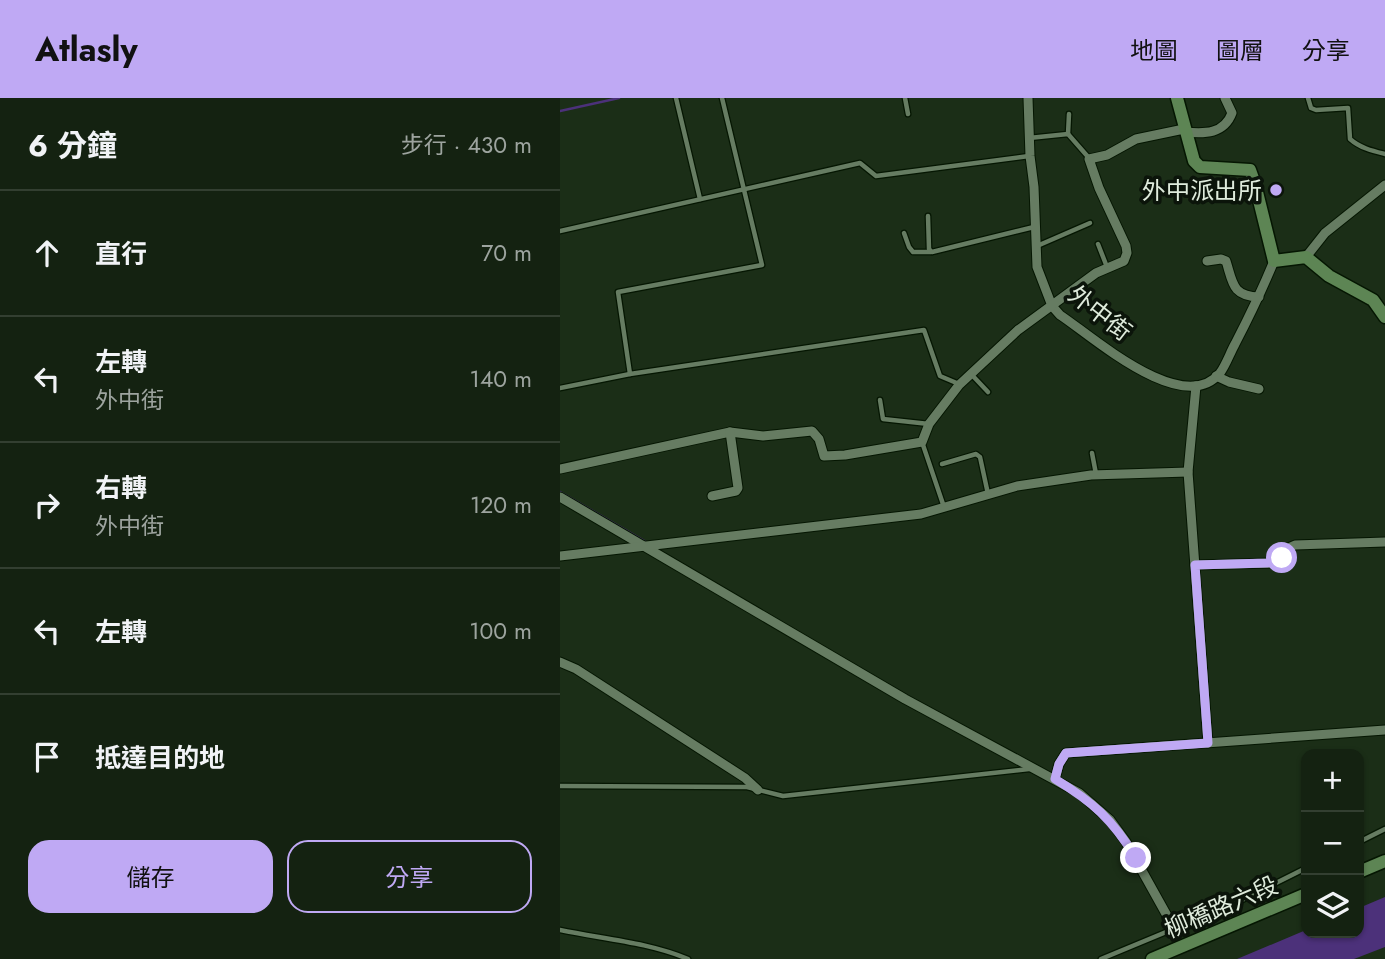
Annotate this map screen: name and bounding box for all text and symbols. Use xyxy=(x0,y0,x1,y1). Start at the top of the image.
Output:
text: Atlasly xyxy=(35,26,138,73)
text: 地圖 xyxy=(1130,33,1178,68)
text: 圖層 xyxy=(1216,33,1264,68)
text: 分享 xyxy=(1302,33,1350,68)
text: 6 分鐘 xyxy=(28,124,117,167)
text: 步行 · 430 m xyxy=(401,128,532,162)
place label: 外中派出所 xyxy=(1142,173,1262,208)
marker: 外中派出所 xyxy=(1268,182,1284,198)
icon: ahead xyxy=(28,234,66,272)
text: 直行 xyxy=(95,235,147,273)
text: 70 m xyxy=(481,236,532,270)
street label: 外中街 xyxy=(1061,277,1139,349)
text: 左轉 xyxy=(95,343,147,381)
icon: left xyxy=(28,360,66,398)
text: 140 m xyxy=(470,362,532,396)
text: 外中街 xyxy=(95,383,164,417)
text: 右轉 xyxy=(95,469,147,507)
icon: right xyxy=(28,486,66,524)
text: 120 m xyxy=(470,488,532,522)
text: 外中街 xyxy=(95,509,164,543)
route start xyxy=(1266,542,1297,573)
icon: left xyxy=(28,612,66,650)
text: 左轉 xyxy=(95,613,147,651)
text: 100 m xyxy=(469,614,532,648)
icon: arrive xyxy=(28,738,66,776)
text: 抵達目的地 xyxy=(95,739,225,777)
map controls xyxy=(1301,749,1364,938)
button: + xyxy=(1301,749,1364,812)
button: − xyxy=(1301,812,1364,875)
button: 儲存 xyxy=(28,840,273,913)
button: 分享 xyxy=(287,840,532,913)
route end xyxy=(1120,842,1151,873)
street label: 柳橋路六段 xyxy=(1159,867,1283,947)
button: layers xyxy=(1301,875,1364,938)

